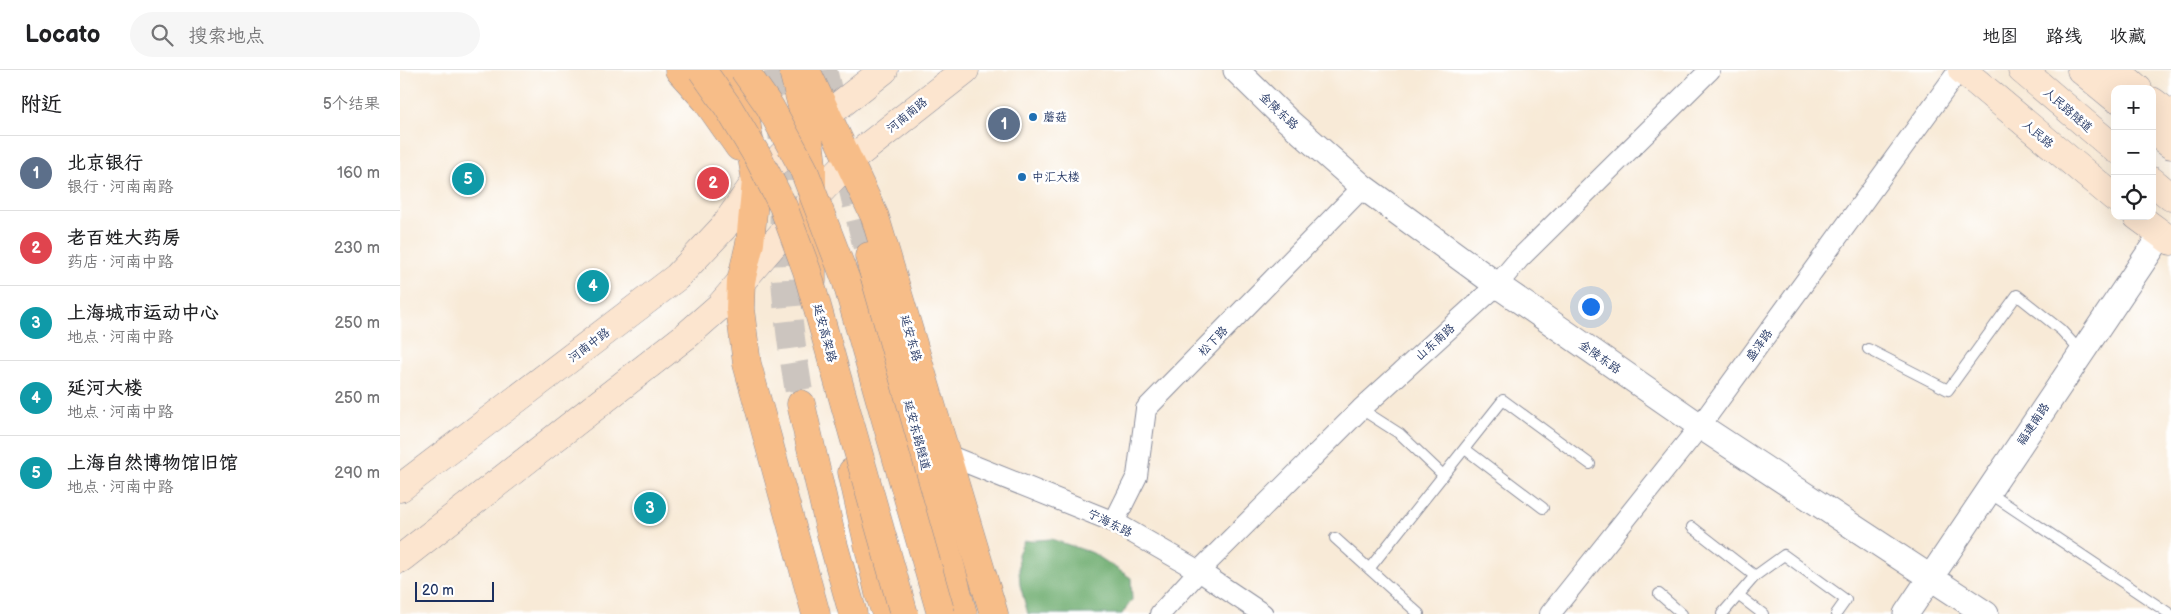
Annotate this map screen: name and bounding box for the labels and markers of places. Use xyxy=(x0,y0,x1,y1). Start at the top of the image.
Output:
pin: 1 xyxy=(988,105,1020,143)
place label: 蘑菇 xyxy=(1043,110,1067,125)
marker: 蘑菇 xyxy=(1027,111,1039,123)
pin: 5 xyxy=(452,160,484,198)
pin: 2 xyxy=(697,164,729,202)
place label: 中汇大楼 xyxy=(1032,170,1080,185)
marker: 中汇大楼 xyxy=(1016,171,1028,183)
pin: 4 xyxy=(577,267,609,305)
pin: 3 xyxy=(634,489,666,527)

